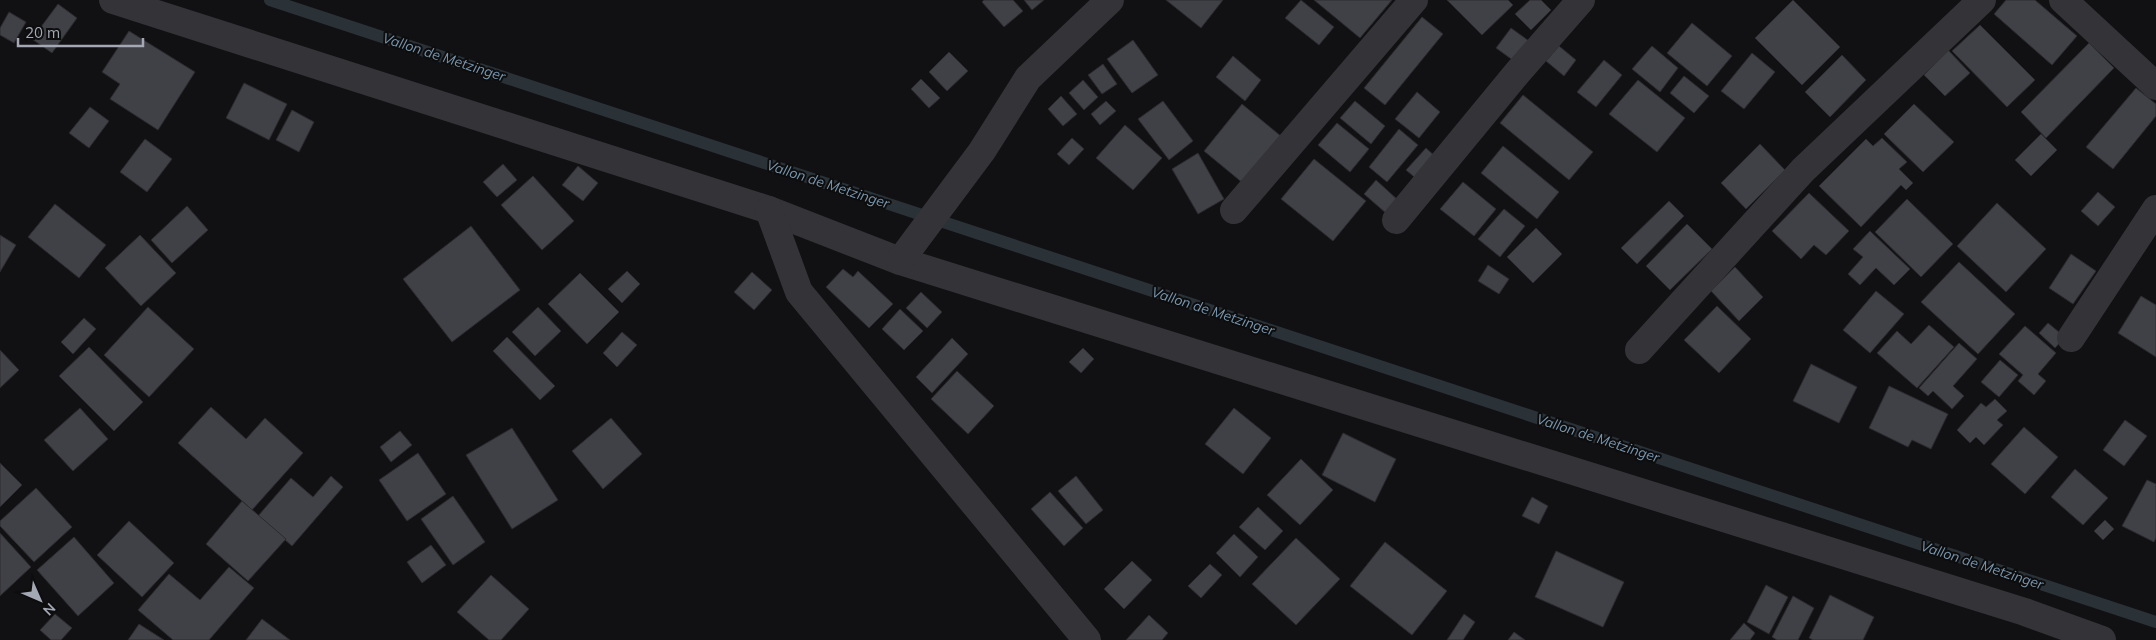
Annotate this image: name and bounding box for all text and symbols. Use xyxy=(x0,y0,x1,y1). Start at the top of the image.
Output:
scale bar xyxy=(18,15,142,47)
text: 20 m xyxy=(25,23,60,42)
water label: Vallon de Metzinger xyxy=(380,29,509,86)
water label: Vallon de Metzinger xyxy=(764,156,893,213)
water label: Vallon de Metzinger xyxy=(1149,283,1278,340)
water label: Vallon de Metzinger xyxy=(1534,410,1663,467)
water label: Vallon de Metzinger xyxy=(1918,537,2047,594)
north arrow xyxy=(15,575,65,625)
text: N xyxy=(39,599,59,619)

